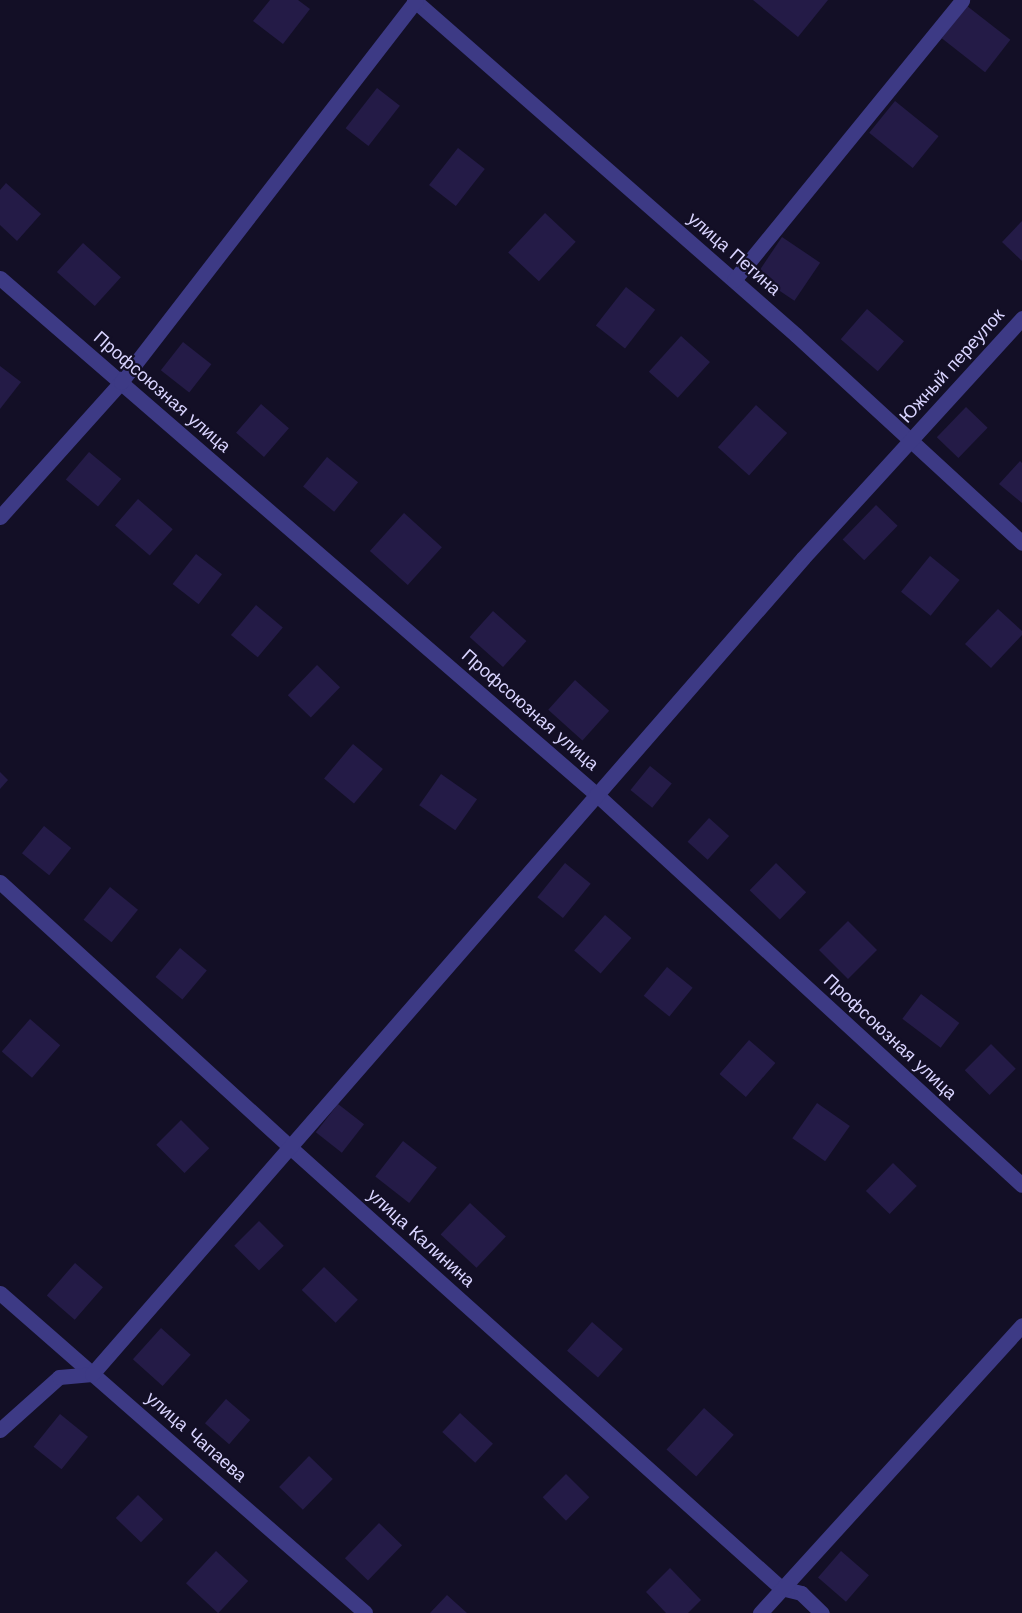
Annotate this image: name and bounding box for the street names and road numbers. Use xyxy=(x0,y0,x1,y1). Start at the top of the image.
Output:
street label: улица Петина xyxy=(683,208,785,300)
street label: Южный переулок xyxy=(895,304,1009,428)
street label: Профсоюзная улица xyxy=(89,327,235,457)
street label: Профсоюзная улица xyxy=(457,645,603,775)
street label: Профсоюзная улица xyxy=(819,970,961,1104)
street label: улица Калинина xyxy=(363,1184,479,1292)
street label: улица Чапаева xyxy=(141,1387,251,1487)

